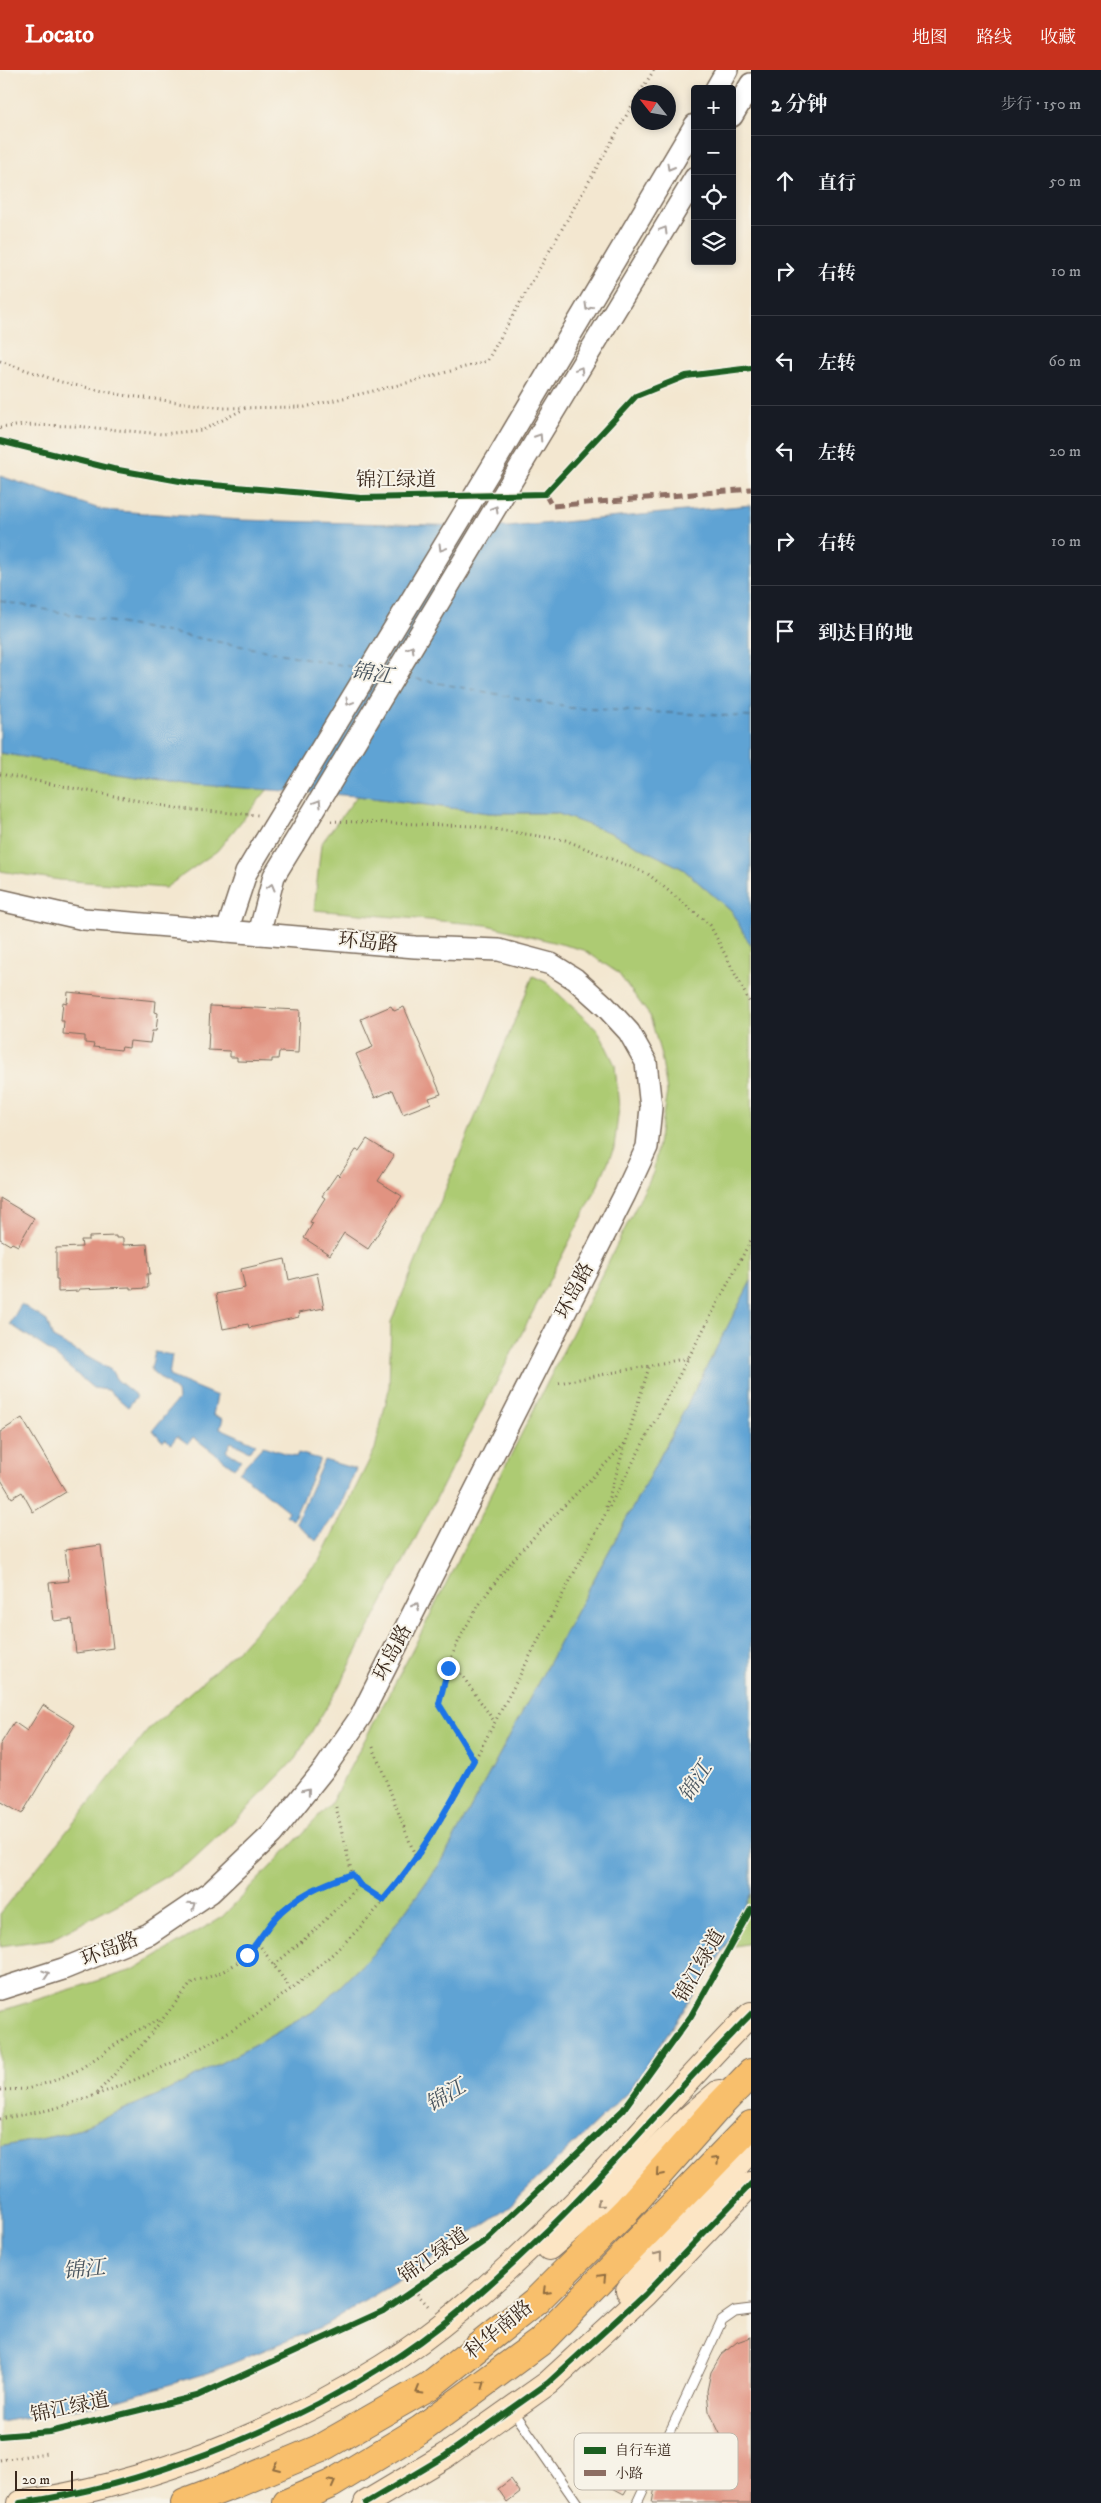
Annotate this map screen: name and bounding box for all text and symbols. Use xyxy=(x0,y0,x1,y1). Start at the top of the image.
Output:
text: Locato xyxy=(25,20,94,50)
text: 地图 xyxy=(912,27,948,49)
text: 路线 xyxy=(976,27,1012,49)
text: 收藏 xyxy=(1040,27,1076,49)
north arrow xyxy=(631,85,676,130)
map controls xyxy=(691,85,736,265)
button: + xyxy=(691,85,736,130)
text: 2 分钟 xyxy=(771,92,828,118)
text: 步行 · 150 m xyxy=(1000,94,1081,114)
button: − xyxy=(691,130,736,175)
one-way arrow xyxy=(666,161,676,170)
icon: ahead xyxy=(771,167,799,195)
text: 50 m xyxy=(1049,171,1081,191)
text: 直行 xyxy=(818,172,856,195)
button: locate xyxy=(691,175,736,220)
button: layers xyxy=(691,220,736,265)
one-way arrow xyxy=(657,227,667,236)
icon: right xyxy=(771,257,799,285)
text: 10 m xyxy=(1051,261,1081,281)
text: 右转 xyxy=(818,262,856,285)
one-way arrow xyxy=(584,301,594,310)
icon: left xyxy=(771,347,799,375)
text: 60 m xyxy=(1049,351,1081,371)
text: 左转 xyxy=(818,352,856,375)
one-way arrow xyxy=(574,366,584,375)
one-way arrow xyxy=(533,433,543,442)
icon: left xyxy=(771,437,799,465)
text: 20 m xyxy=(1049,441,1081,461)
text: 左转 xyxy=(818,442,856,465)
street label: 锦江绿道 xyxy=(356,468,436,493)
one-way arrow xyxy=(488,506,498,515)
icon: right xyxy=(771,527,799,555)
text: 10 m xyxy=(1051,531,1081,551)
text: 右转 xyxy=(818,532,856,555)
one-way arrow xyxy=(439,543,449,552)
icon: arrive xyxy=(771,617,799,645)
text: 到达目的地 xyxy=(818,622,913,645)
one-way arrow xyxy=(405,645,415,654)
water label: 锦江 xyxy=(349,658,398,691)
one-way arrow xyxy=(346,697,356,706)
one-way arrow xyxy=(312,799,322,808)
one-way arrow xyxy=(266,884,276,892)
street label: 环岛路 xyxy=(337,928,399,958)
street label: 环岛路 xyxy=(550,1259,600,1323)
one-way arrow xyxy=(410,1602,420,1611)
street label: 环岛路 xyxy=(368,1621,418,1685)
route end xyxy=(437,1657,460,1680)
water label: 锦江 xyxy=(674,1755,720,1807)
one-way arrow xyxy=(301,1788,309,1797)
one-way arrow xyxy=(186,1902,196,1911)
street label: 锦江绿道 xyxy=(669,1925,731,2007)
street label: 环岛路 xyxy=(78,1927,142,1973)
route start xyxy=(236,1944,259,1967)
one-way arrow xyxy=(42,1970,50,1980)
water label: 锦江 xyxy=(421,2072,473,2118)
one-way arrow xyxy=(710,2157,719,2166)
one-way arrow xyxy=(656,2168,665,2177)
one-way arrow xyxy=(596,2199,605,2208)
street label: 锦江绿道 xyxy=(394,2223,474,2289)
one-way arrow xyxy=(653,2251,662,2260)
water label: 锦江 xyxy=(62,2255,109,2285)
one-way arrow xyxy=(597,2273,606,2282)
one-way arrow xyxy=(543,2285,552,2294)
street label: 科华南路 xyxy=(460,2295,538,2365)
one-way arrow xyxy=(476,2381,486,2390)
one-way arrow xyxy=(416,2385,425,2395)
street label: 锦江绿道 xyxy=(28,2387,112,2429)
legend xyxy=(574,2433,738,2490)
text: 自行车道 xyxy=(615,2442,671,2460)
one-way arrow xyxy=(272,2461,281,2472)
text: 小路 xyxy=(615,2465,643,2483)
scale bar xyxy=(15,2468,72,2491)
text: 20 m xyxy=(22,2471,50,2489)
one-way arrow xyxy=(327,2479,336,2489)

